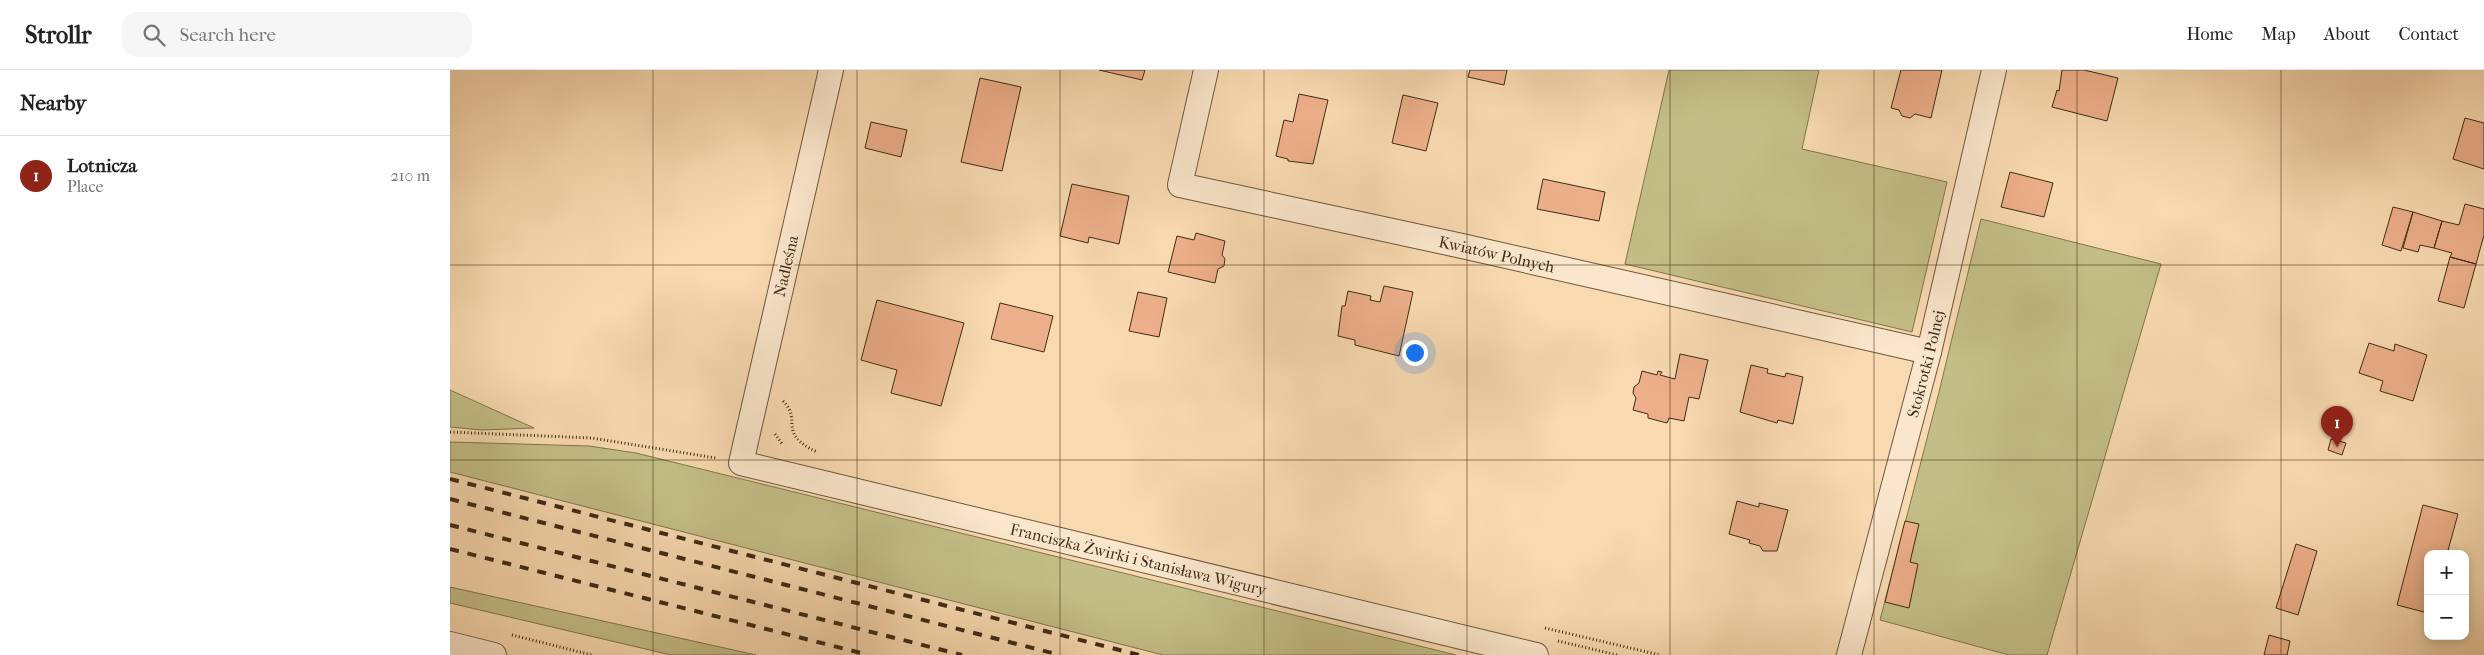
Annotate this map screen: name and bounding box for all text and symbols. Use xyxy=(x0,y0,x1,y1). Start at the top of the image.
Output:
search box xyxy=(122,12,472,57)
text: Strollr xyxy=(25,21,92,49)
icon: search xyxy=(140,21,168,49)
text: Search here xyxy=(180,24,276,46)
text: Home xyxy=(2186,24,2233,45)
text: Map xyxy=(2261,24,2296,45)
text: About xyxy=(2324,24,2370,45)
text: Contact xyxy=(2398,24,2459,45)
text: Nearby xyxy=(20,91,86,115)
text: Lotnicza xyxy=(67,155,137,177)
text: 1 xyxy=(33,166,39,185)
text: 210 m xyxy=(391,166,430,185)
text: Place xyxy=(67,177,103,196)
street label: Kwiatów Polnych xyxy=(1437,232,1557,276)
street label: Nadleśna xyxy=(770,233,802,299)
street label: Stokrotki Polnej xyxy=(1903,308,1948,420)
your location xyxy=(1402,340,1428,366)
pin: 1 xyxy=(2321,406,2353,447)
street label: Franciszka Żwirki i Stanisława Wigury xyxy=(1008,519,1269,599)
map controls xyxy=(2424,550,2469,640)
button: + xyxy=(2424,550,2469,595)
button: − xyxy=(2424,595,2469,640)

